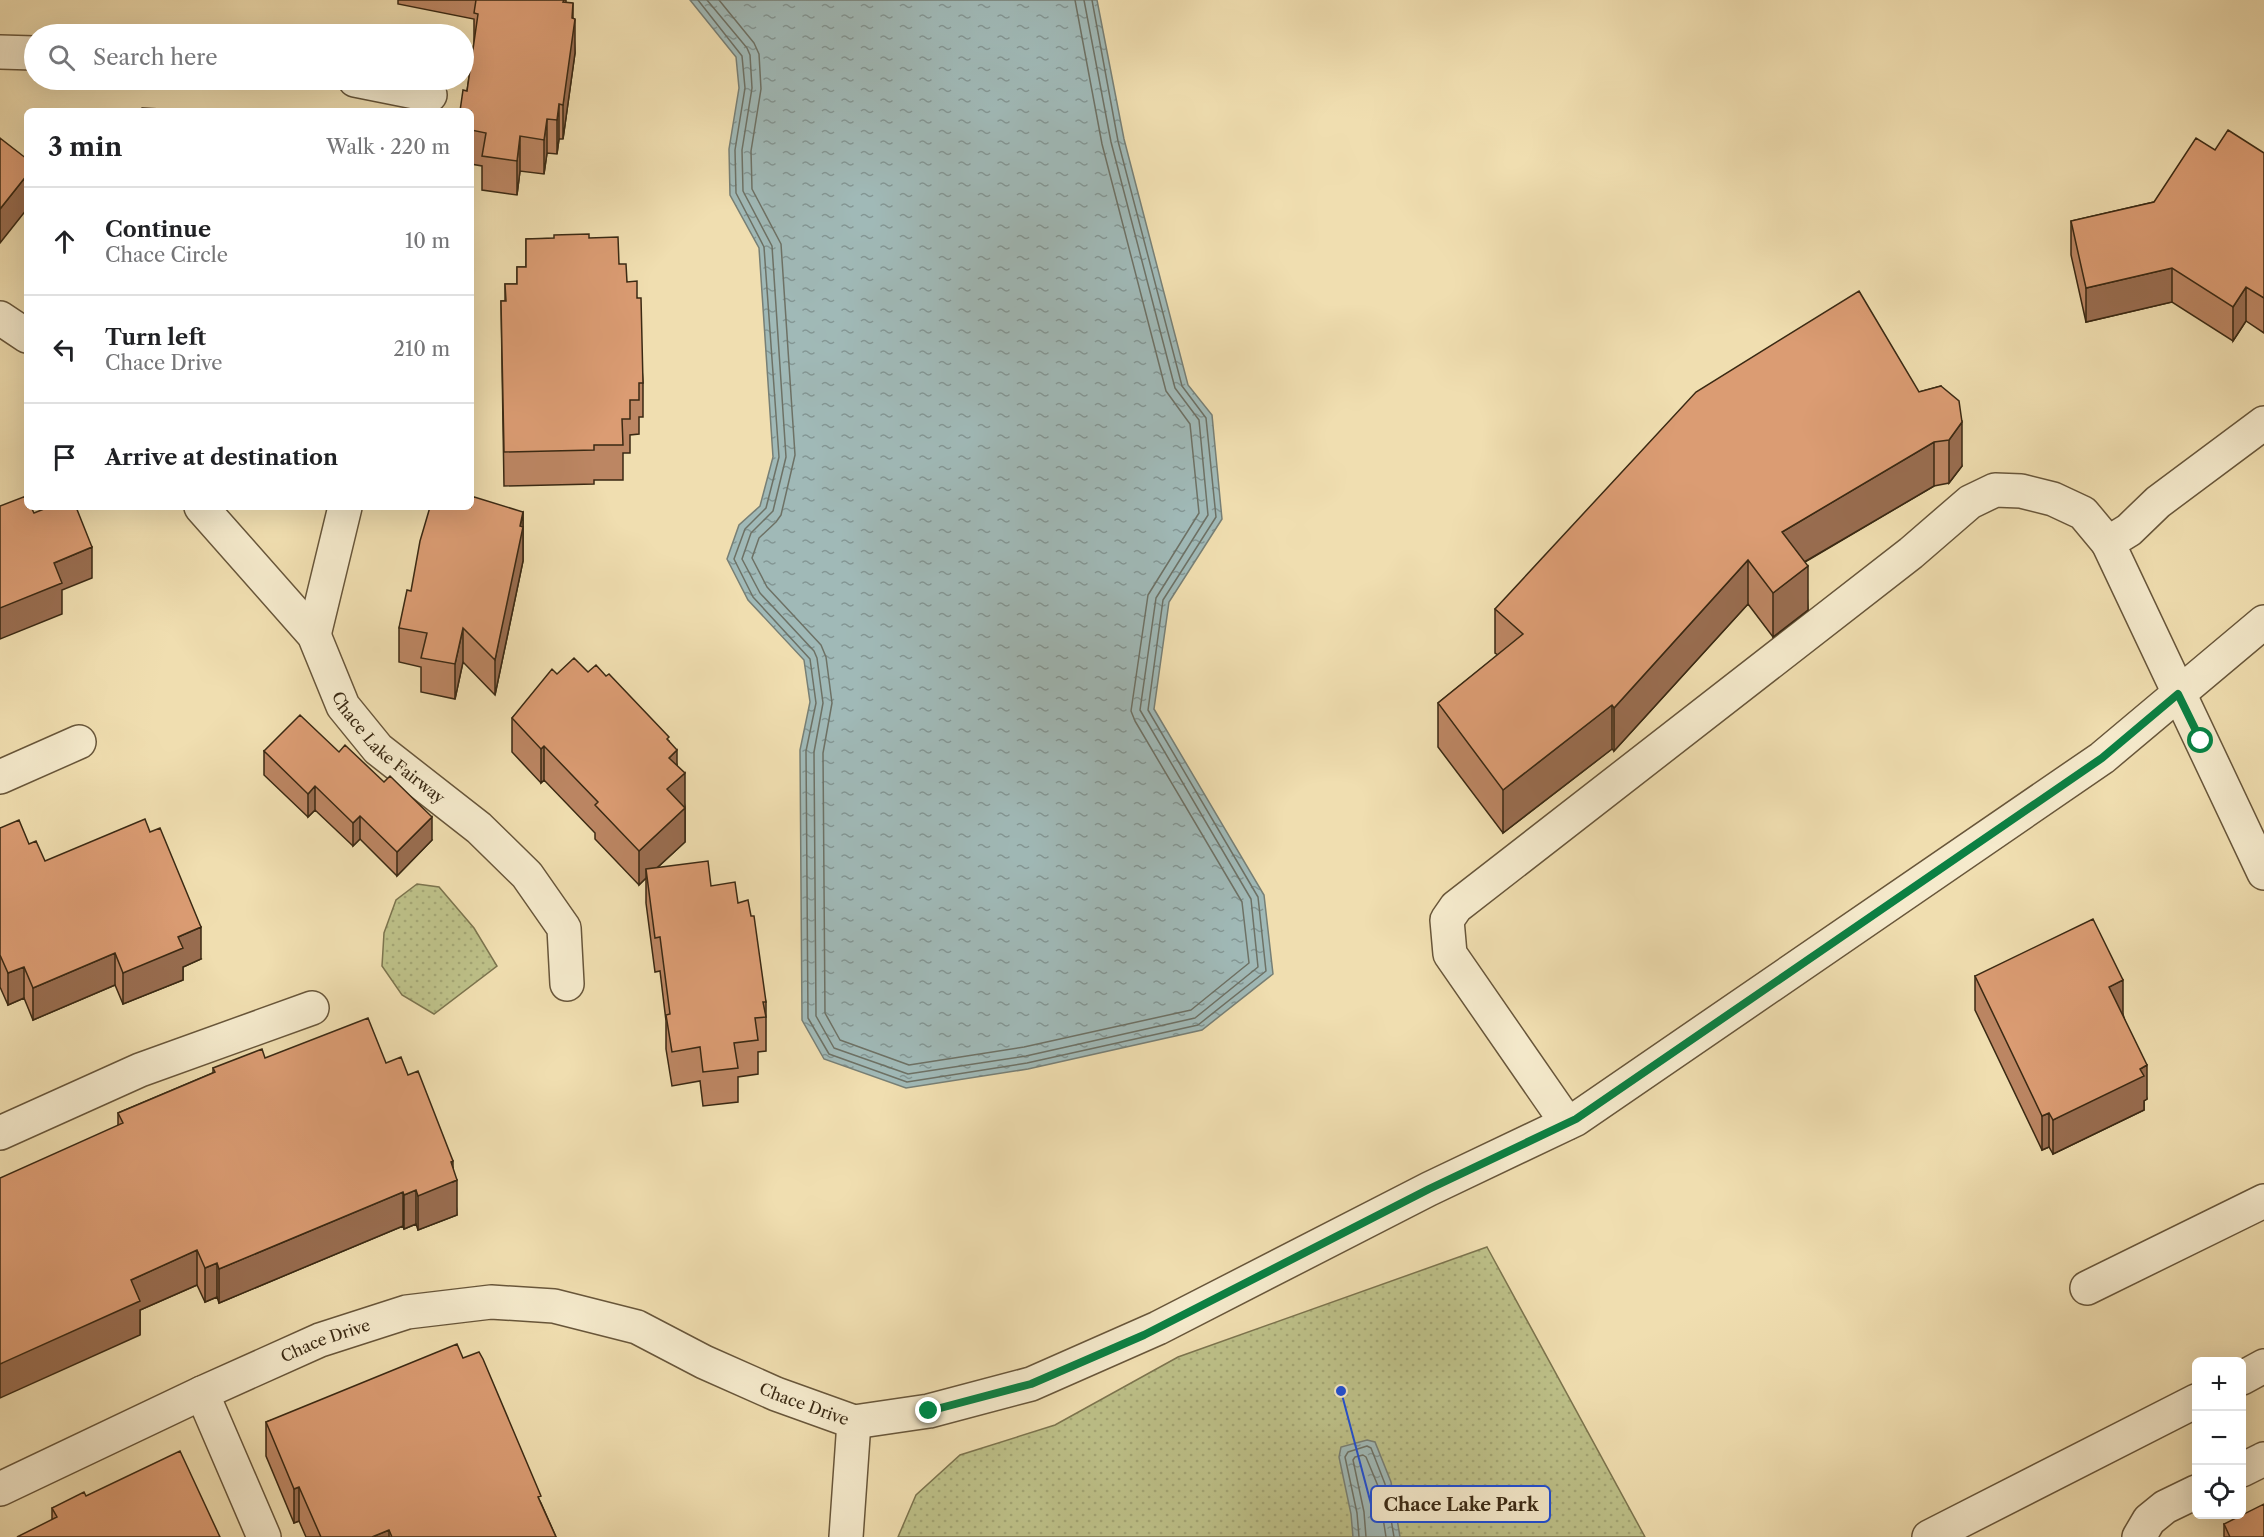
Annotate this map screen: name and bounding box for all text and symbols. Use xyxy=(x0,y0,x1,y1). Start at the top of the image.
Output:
search box xyxy=(24,24,474,90)
icon: search xyxy=(45,41,78,74)
text: Search here xyxy=(93,44,218,71)
text: 3 min xyxy=(48,131,122,163)
text: Walk · 220 m xyxy=(326,135,450,159)
text: Continue xyxy=(105,216,211,243)
icon: ahead xyxy=(48,225,81,258)
text: 10 m xyxy=(405,229,450,253)
text: Chace Circle xyxy=(105,243,228,267)
text: Turn left xyxy=(105,324,206,351)
icon: left xyxy=(48,333,81,366)
text: 210 m xyxy=(393,337,450,361)
text: Chace Drive xyxy=(105,351,223,375)
icon: arrive xyxy=(48,441,81,474)
text: Arrive at destination xyxy=(105,444,338,471)
street label: Chace Lake Fairway xyxy=(328,688,450,808)
route start xyxy=(2187,727,2213,753)
street label: Chace Drive xyxy=(278,1315,373,1366)
map controls xyxy=(2192,1357,2246,1519)
button: + xyxy=(2192,1357,2246,1411)
street label: Chace Drive xyxy=(756,1378,852,1429)
route end xyxy=(915,1397,941,1423)
button: − xyxy=(2192,1411,2246,1465)
button: locate xyxy=(2192,1465,2246,1519)
callout: Chace Lake Park xyxy=(1371,1486,1550,1522)
text: Chace Lake Park xyxy=(1384,1494,1540,1516)

